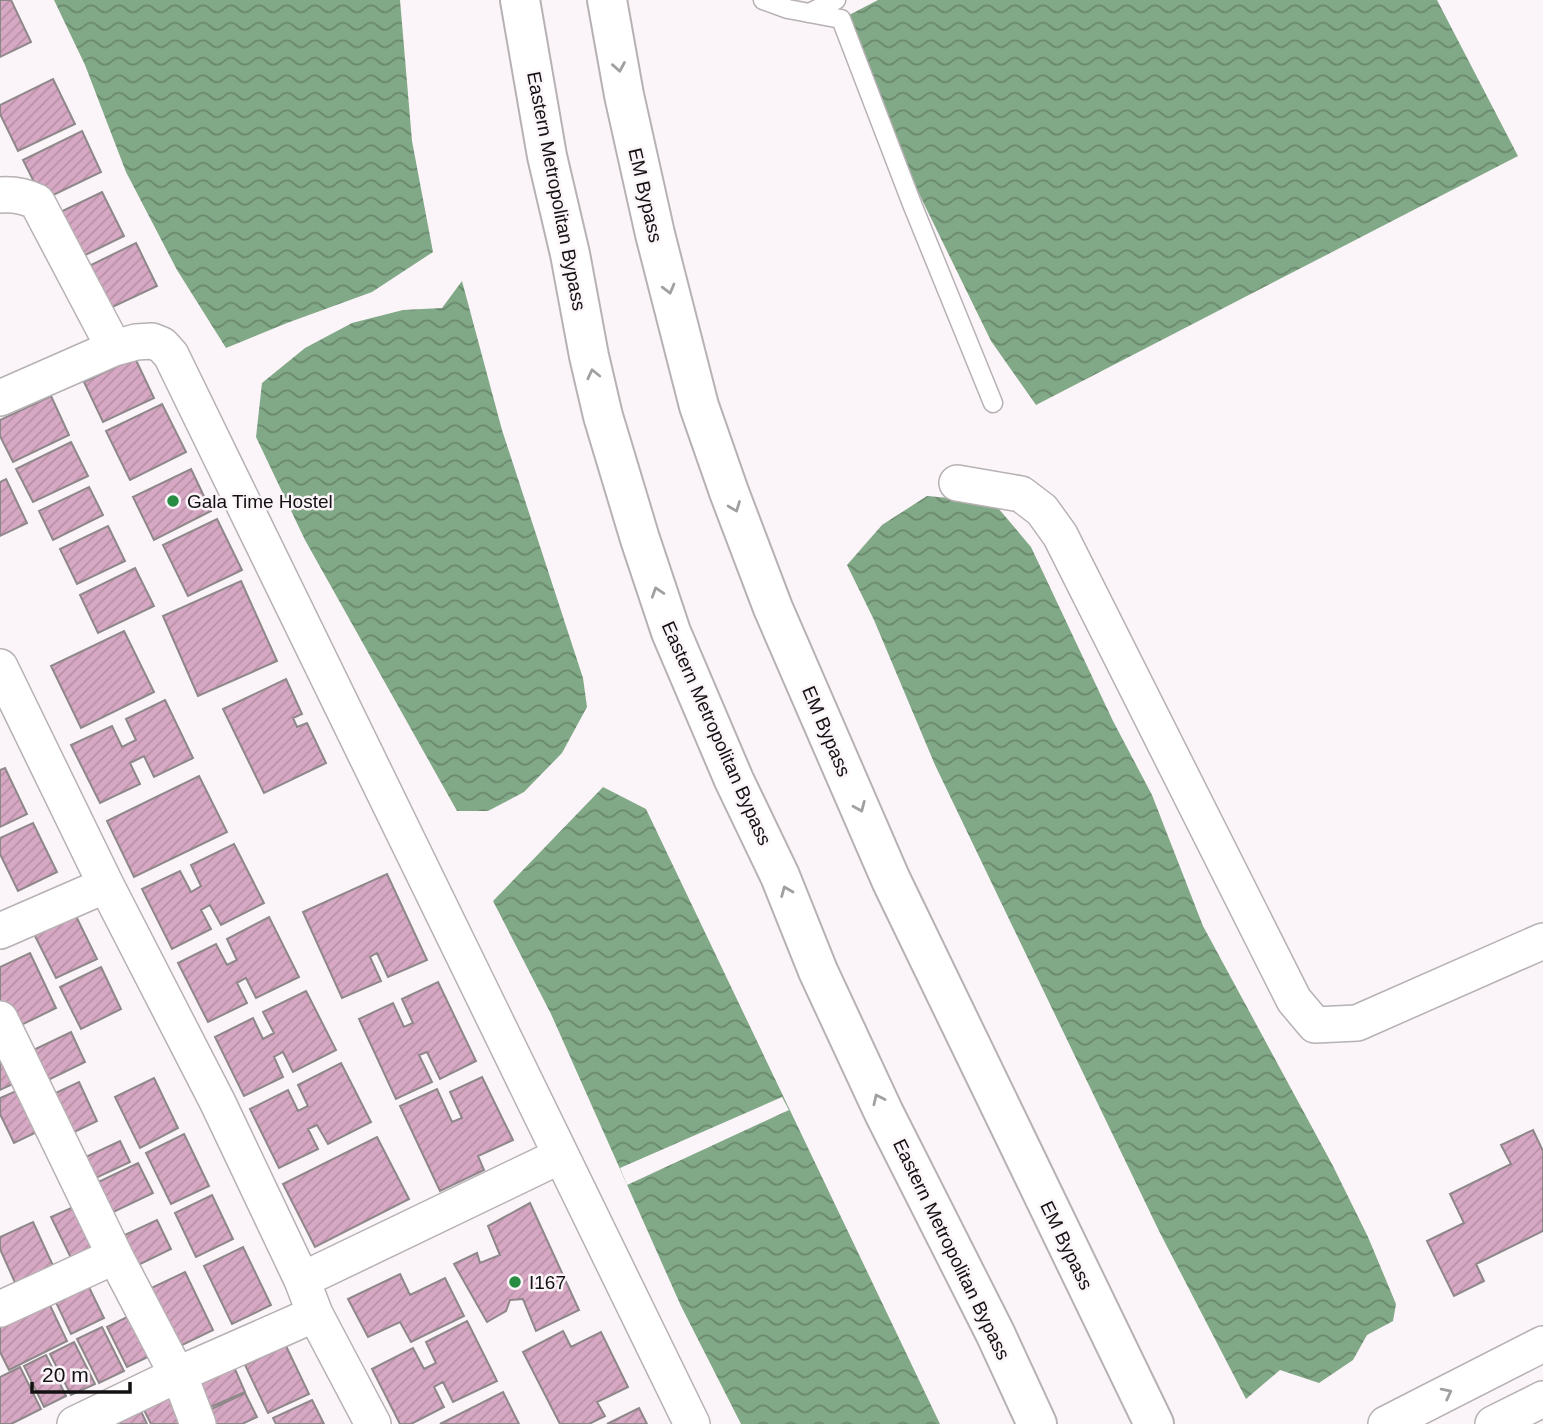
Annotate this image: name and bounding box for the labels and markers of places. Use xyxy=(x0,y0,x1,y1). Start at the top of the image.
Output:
place label: Gala Time Hostel xyxy=(187,491,333,512)
marker: Gala Time Hostel xyxy=(165,493,181,509)
place label: I167 xyxy=(529,1272,566,1293)
marker: I167 xyxy=(507,1274,523,1290)

